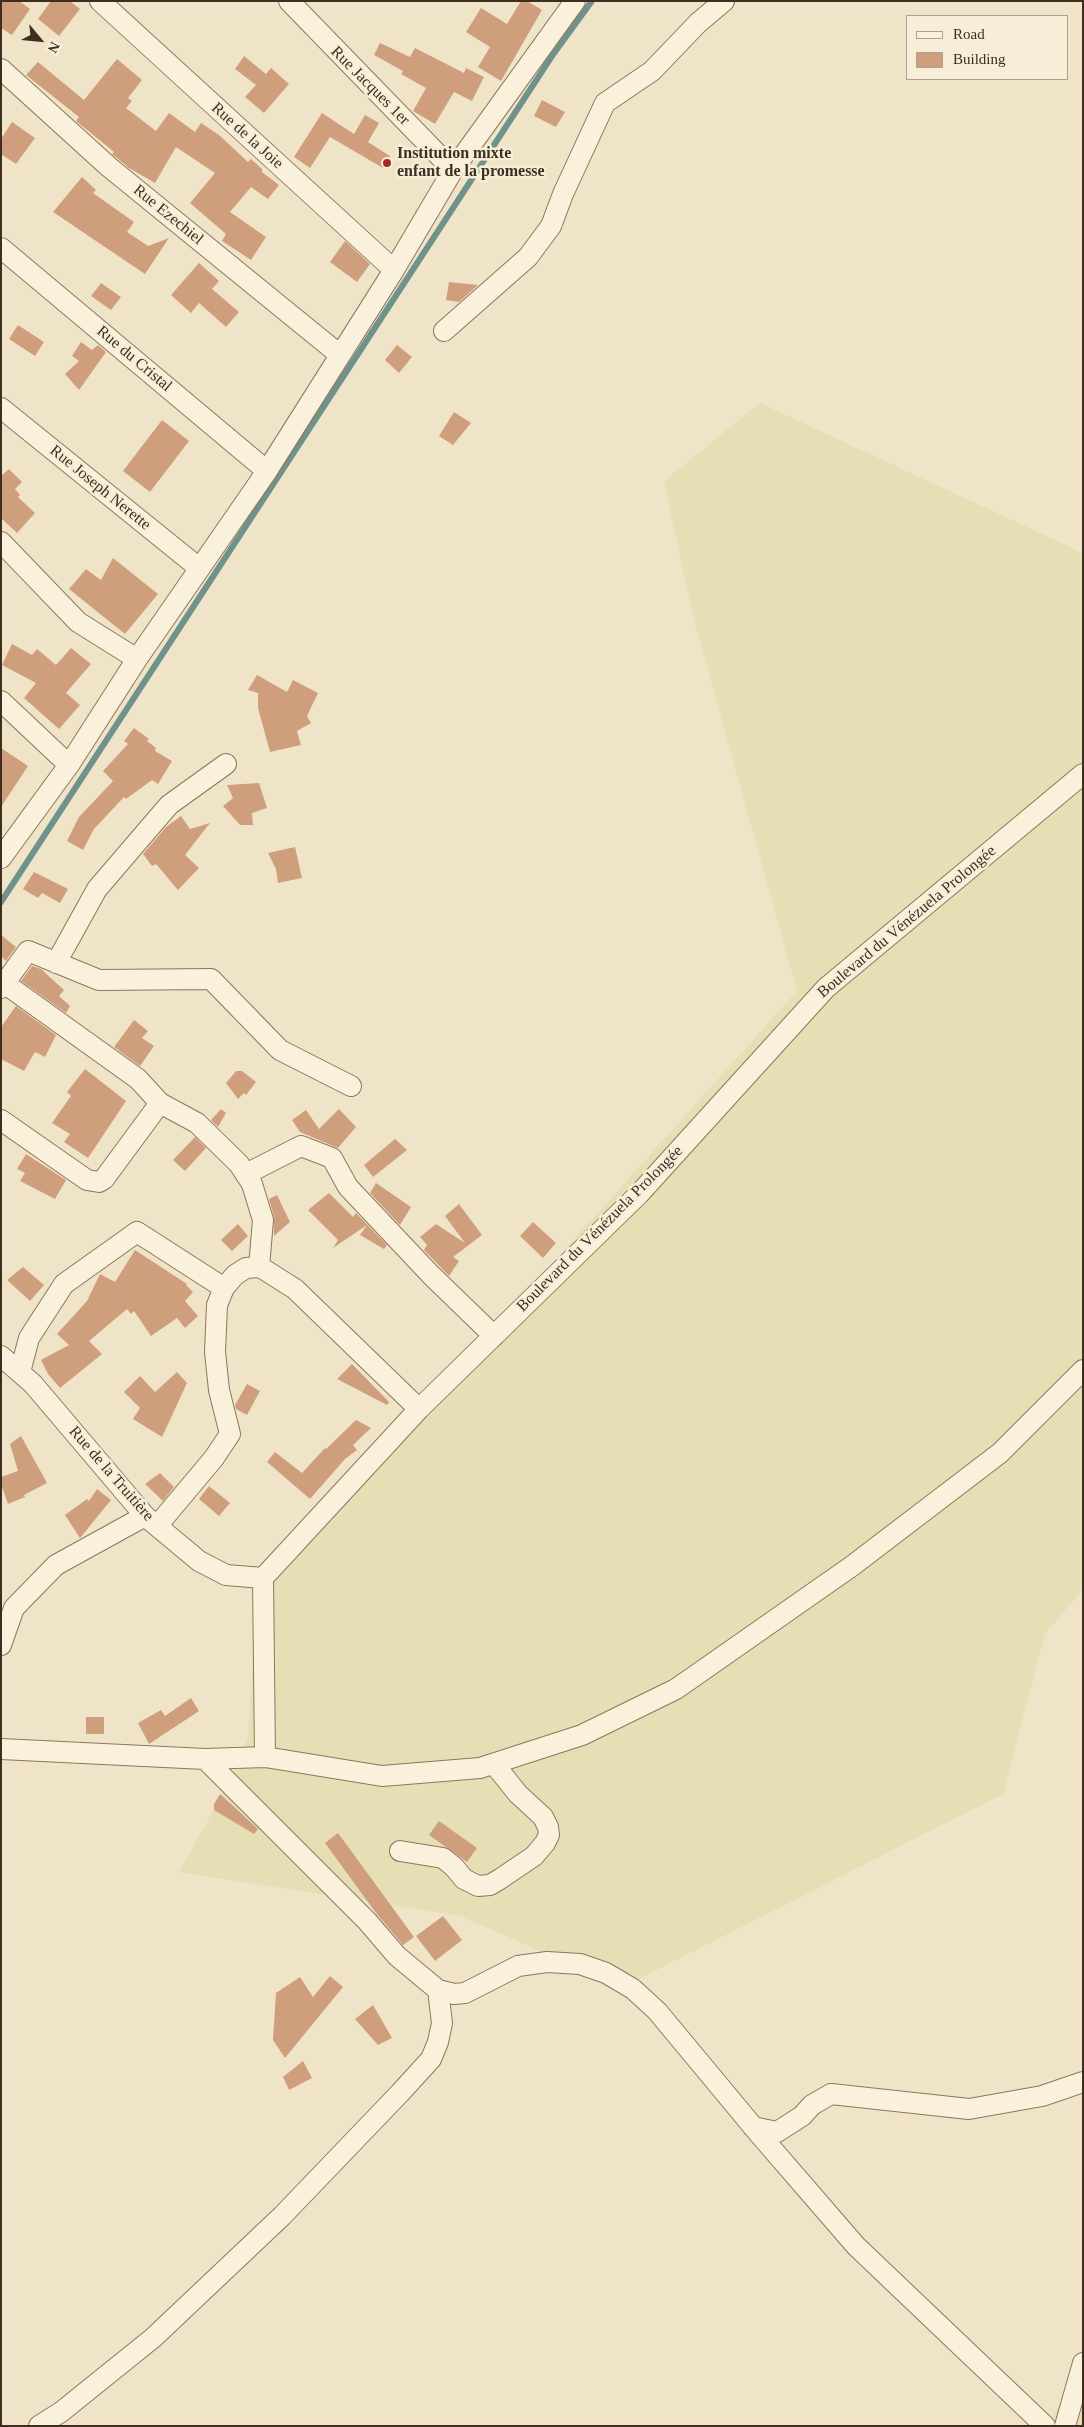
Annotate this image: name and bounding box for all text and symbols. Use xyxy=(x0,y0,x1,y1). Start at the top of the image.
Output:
north arrow xyxy=(15,15,65,65)
legend xyxy=(906,15,1069,80)
text: Road xyxy=(953,26,985,42)
text: N xyxy=(45,39,63,55)
street label: Rue Jacques 1er xyxy=(326,42,414,130)
text: Building xyxy=(953,51,1006,67)
street label: Rue de la Joie xyxy=(207,99,287,173)
place label: Institution mixte enfant de la promesse xyxy=(397,144,545,182)
marker: Institution mixte enfant de la promesse xyxy=(381,157,393,169)
street label: Rue Ezechiel xyxy=(129,181,207,249)
street label: Rue du Cristal xyxy=(92,322,176,396)
street label: Rue Joseph Nerette xyxy=(46,441,154,535)
street label: Boulevard du Vénézuela Prolongée xyxy=(814,842,1000,1002)
street label: Boulevard du Vénézuela Prolongée xyxy=(513,1142,687,1316)
street label: Rue de la Truitière xyxy=(64,1422,158,1526)

